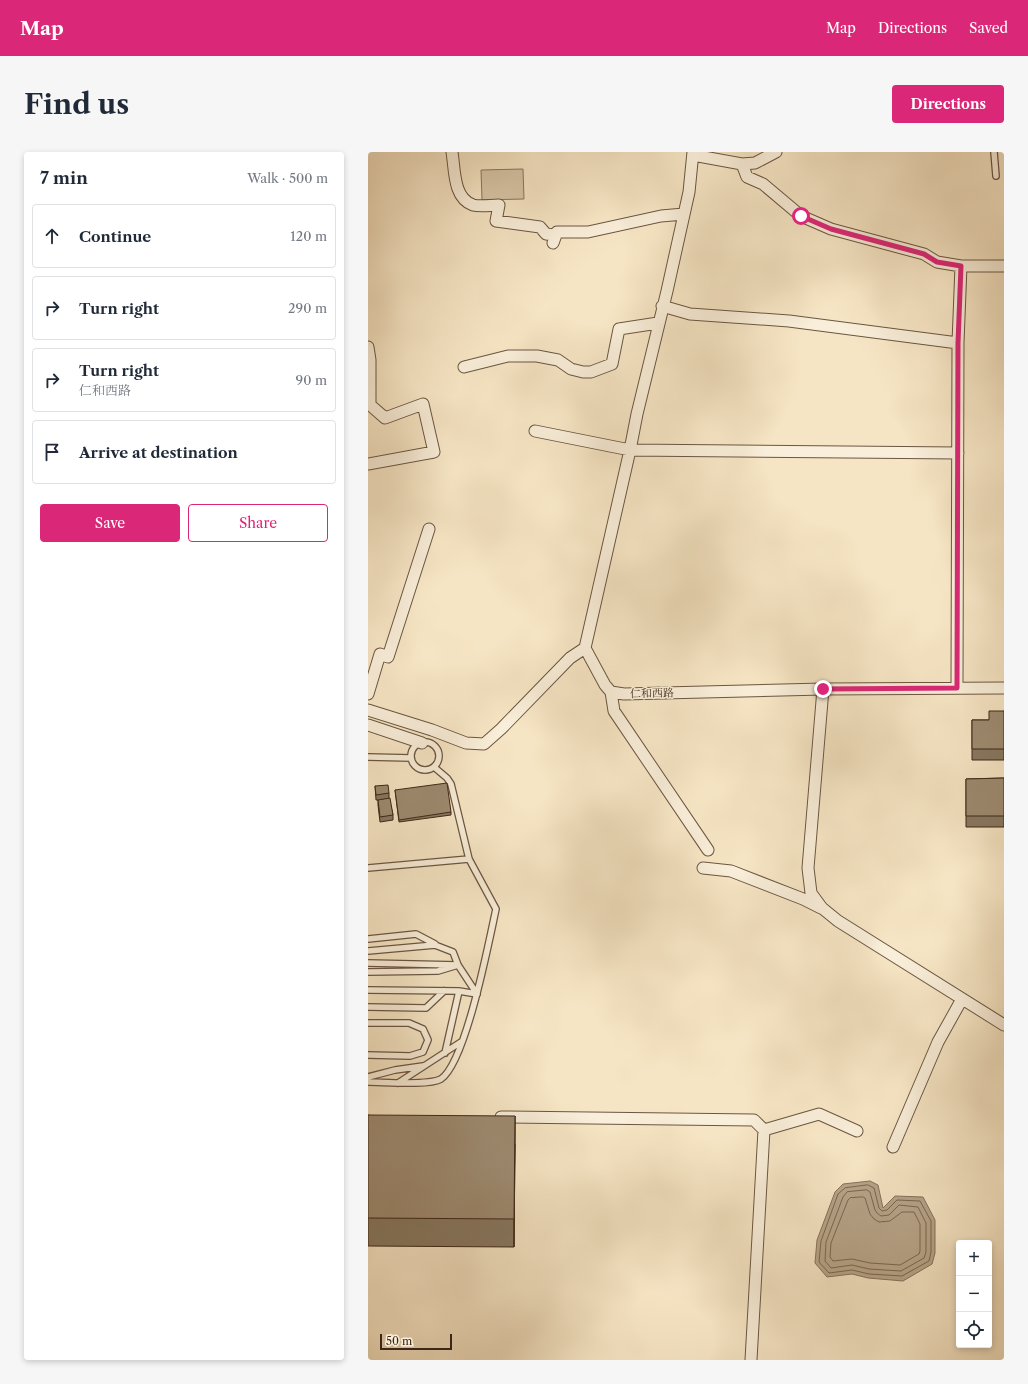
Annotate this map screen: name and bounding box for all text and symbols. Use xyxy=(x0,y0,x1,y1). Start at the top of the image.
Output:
text: Map xyxy=(20,17,64,40)
text: Map xyxy=(826,19,856,37)
text: Directions xyxy=(878,19,947,37)
text: Saved xyxy=(969,19,1008,37)
button: Directions xyxy=(892,85,1004,123)
text: Find us xyxy=(24,87,129,121)
text: 7 min xyxy=(40,168,88,188)
text: Walk · 500 m xyxy=(247,170,328,186)
route start xyxy=(792,207,810,225)
icon: ahead xyxy=(41,225,63,247)
text: Continue xyxy=(79,227,151,246)
text: 120 m xyxy=(290,228,327,244)
icon: right xyxy=(41,297,63,319)
text: Turn right xyxy=(79,299,159,318)
text: 290 m xyxy=(288,300,327,316)
text: Turn right xyxy=(79,361,159,380)
icon: right xyxy=(41,369,63,391)
text: 90 m xyxy=(296,372,327,388)
text: 仁和西路 xyxy=(79,382,131,398)
icon: arrive xyxy=(41,441,63,463)
text: Arrive at destination xyxy=(79,443,238,462)
button: Save xyxy=(40,504,180,542)
button: Share xyxy=(188,504,328,542)
route end xyxy=(814,680,832,698)
street label: 仁和西路 xyxy=(630,686,674,700)
map controls xyxy=(956,1240,992,1348)
button: + xyxy=(956,1240,992,1276)
button: − xyxy=(956,1276,992,1312)
button: locate xyxy=(956,1312,992,1348)
scale bar xyxy=(380,1332,452,1351)
text: 50 m xyxy=(386,1334,412,1348)

